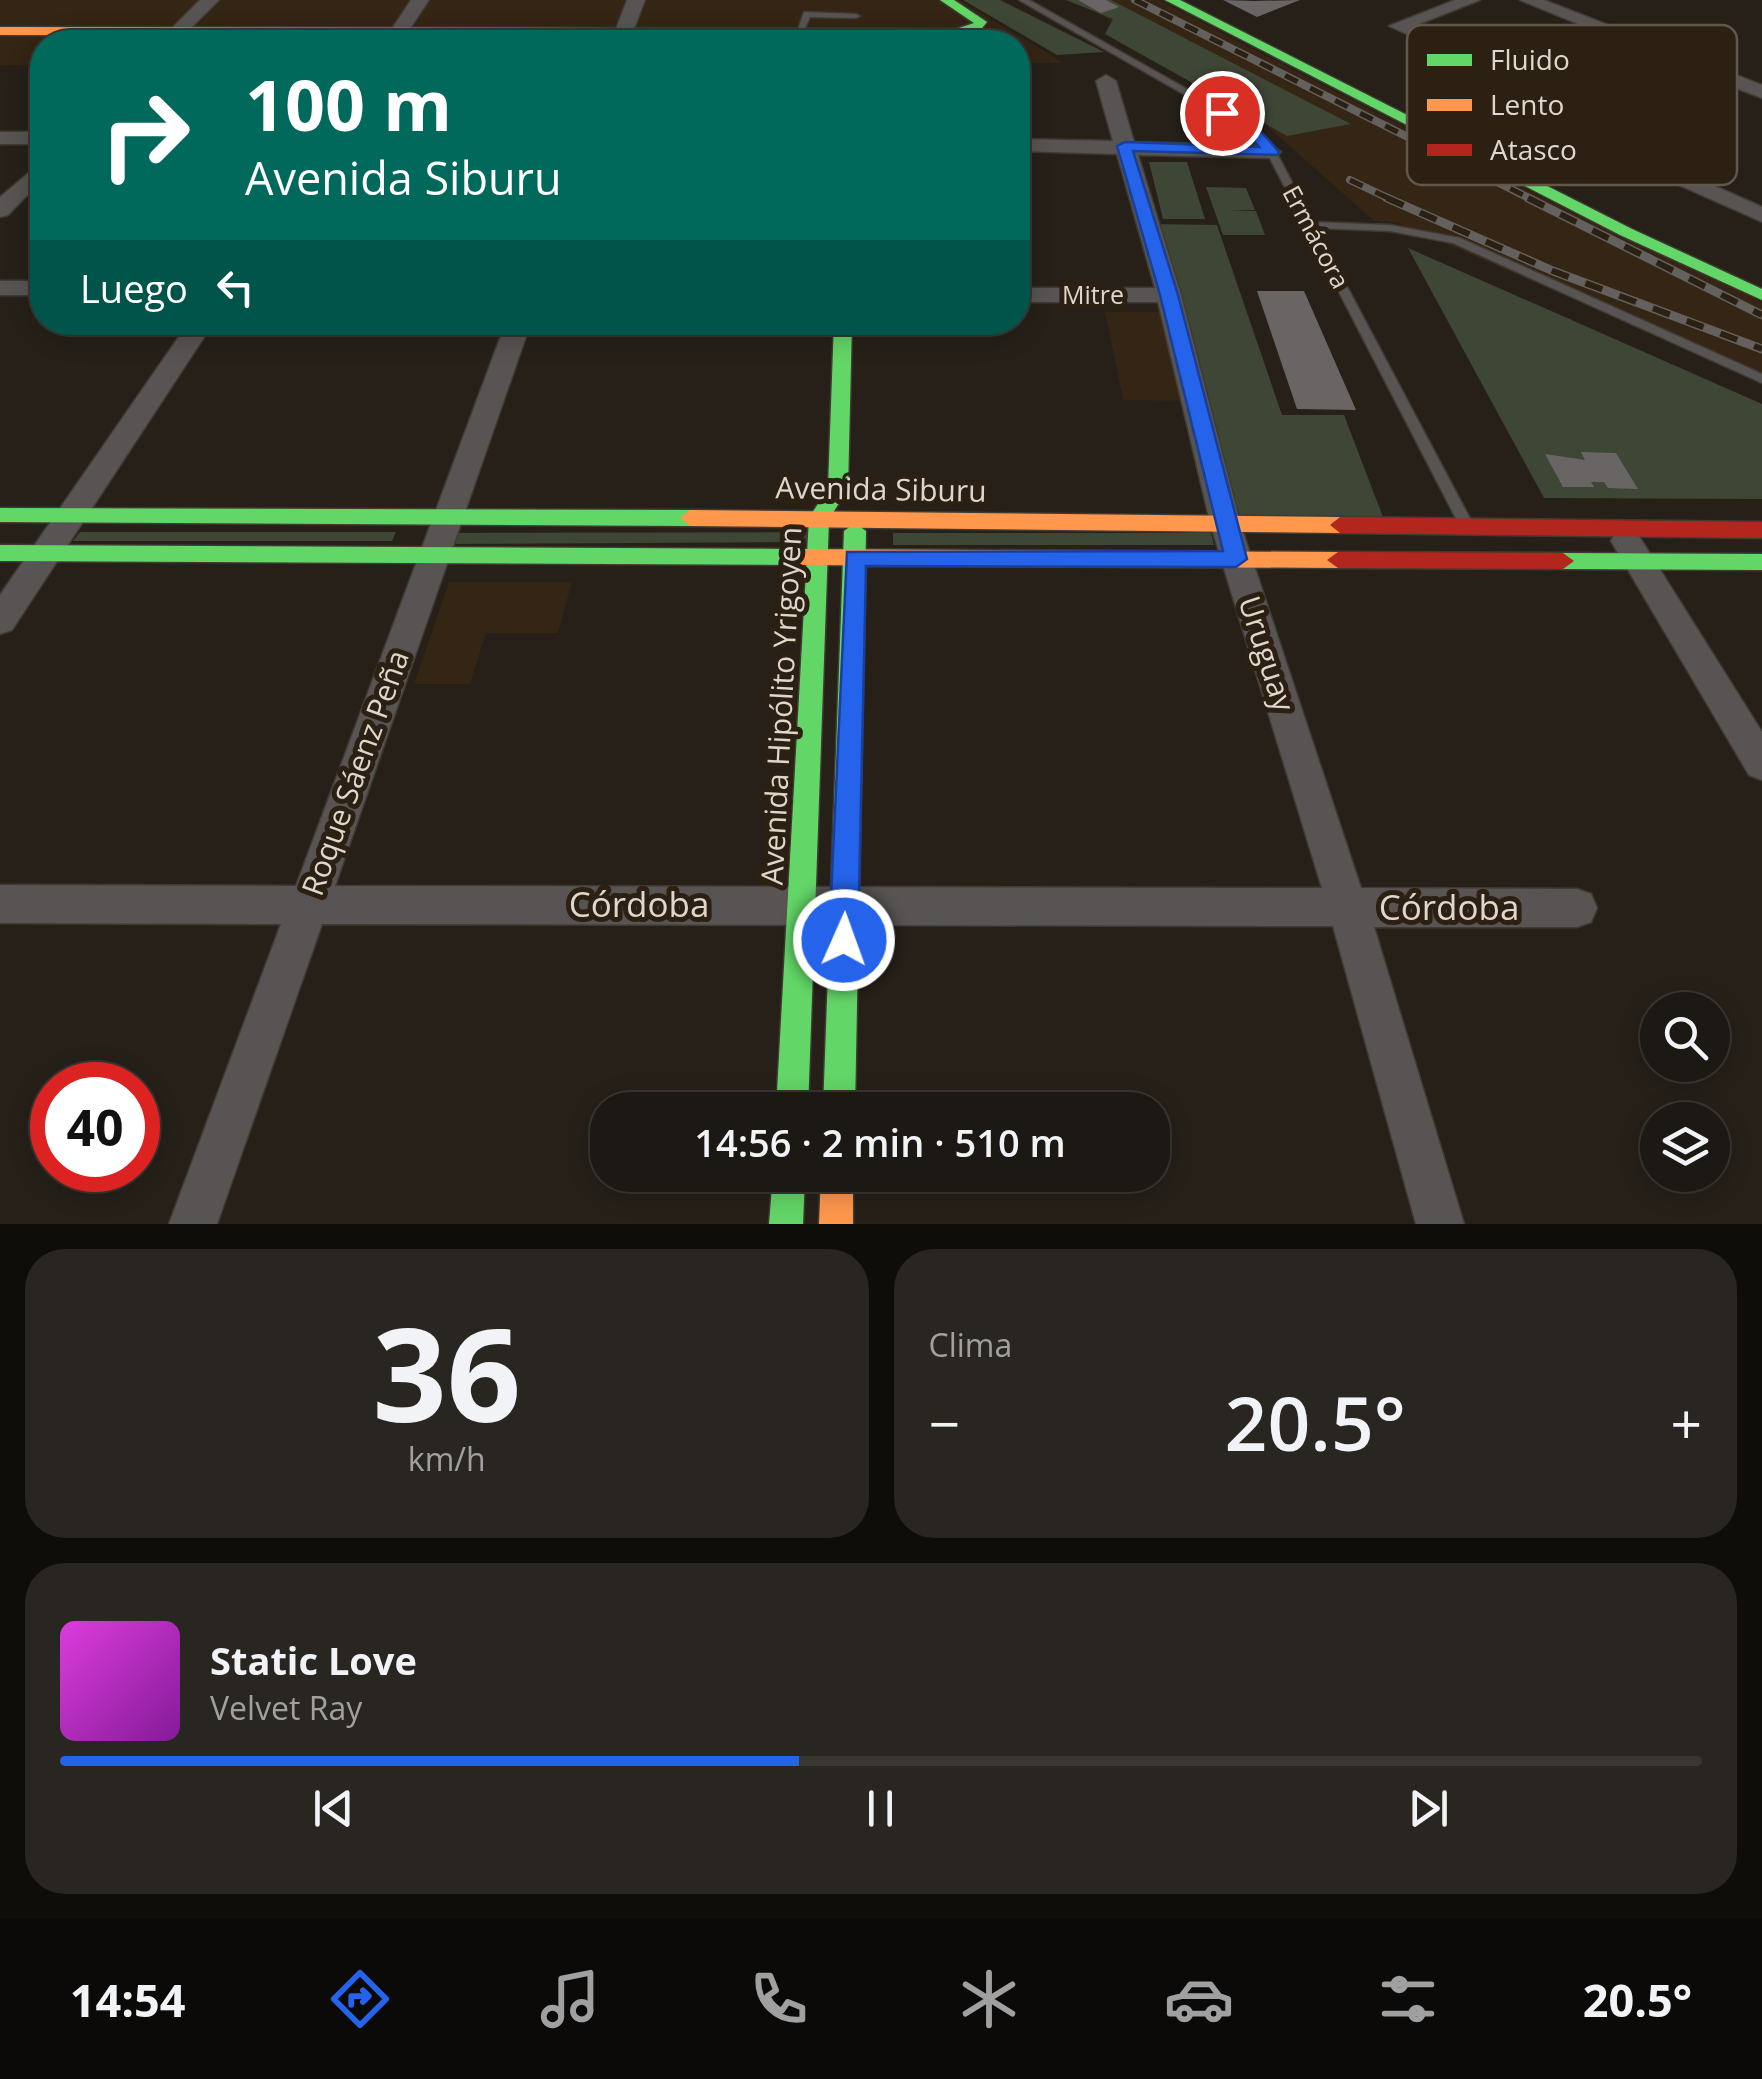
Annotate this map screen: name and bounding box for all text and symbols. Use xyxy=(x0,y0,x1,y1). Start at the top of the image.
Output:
legend xyxy=(1407,25,1737,185)
text: Fluido xyxy=(1490,40,1570,78)
text: 100 m xyxy=(245,56,452,152)
icon: right xyxy=(80,70,210,200)
pin xyxy=(1180,71,1265,156)
text: Lento xyxy=(1490,85,1564,123)
icon: arrive xyxy=(1195,86,1250,141)
text: Atasco xyxy=(1490,130,1577,168)
text: Avenida Siburu xyxy=(245,147,562,208)
street label: Ermácora xyxy=(1276,179,1358,294)
icon: left xyxy=(208,260,263,315)
text: Luego xyxy=(80,262,188,314)
street label: Mitre xyxy=(1062,277,1124,311)
street label: Avenida Siburu xyxy=(775,466,987,511)
street label: Avenida Hipólito Yrigoyen xyxy=(751,526,810,886)
street label: Uruguay xyxy=(1230,591,1306,717)
street label: Roque Sáenz Peña xyxy=(291,644,418,901)
street label: Córdoba xyxy=(569,880,709,927)
street label: Córdoba xyxy=(1379,883,1519,930)
position arrow xyxy=(792,888,896,992)
map controls xyxy=(1640,992,1730,1192)
button: search xyxy=(1640,992,1730,1082)
speed limit sign: 40 xyxy=(30,1062,160,1192)
button: layers xyxy=(1640,1102,1730,1192)
text: 14:56 · 2 min · 510 m xyxy=(694,1116,1066,1168)
text: 36 xyxy=(372,1283,521,1460)
text: Clima xyxy=(929,1323,1012,1366)
text: 20.5° xyxy=(1225,1371,1406,1473)
text: − xyxy=(929,1385,960,1460)
text: + xyxy=(1671,1385,1702,1460)
text: km/h xyxy=(408,1437,486,1480)
text: Static Love xyxy=(210,1634,417,1686)
text: Velvet Ray xyxy=(210,1686,362,1729)
icon: previous xyxy=(306,1781,361,1836)
icon: pause xyxy=(853,1781,908,1836)
icon: next xyxy=(1401,1781,1456,1836)
icon: directions xyxy=(325,1964,395,2034)
icon: music xyxy=(535,1964,605,2034)
icon: phone xyxy=(744,1964,814,2034)
icon: climate xyxy=(954,1964,1024,2034)
icon: car xyxy=(1164,1964,1234,2034)
icon: filters xyxy=(1373,1964,1443,2034)
text: 14:54 xyxy=(70,1969,186,2030)
text: 20.5° xyxy=(1583,1969,1692,2030)

